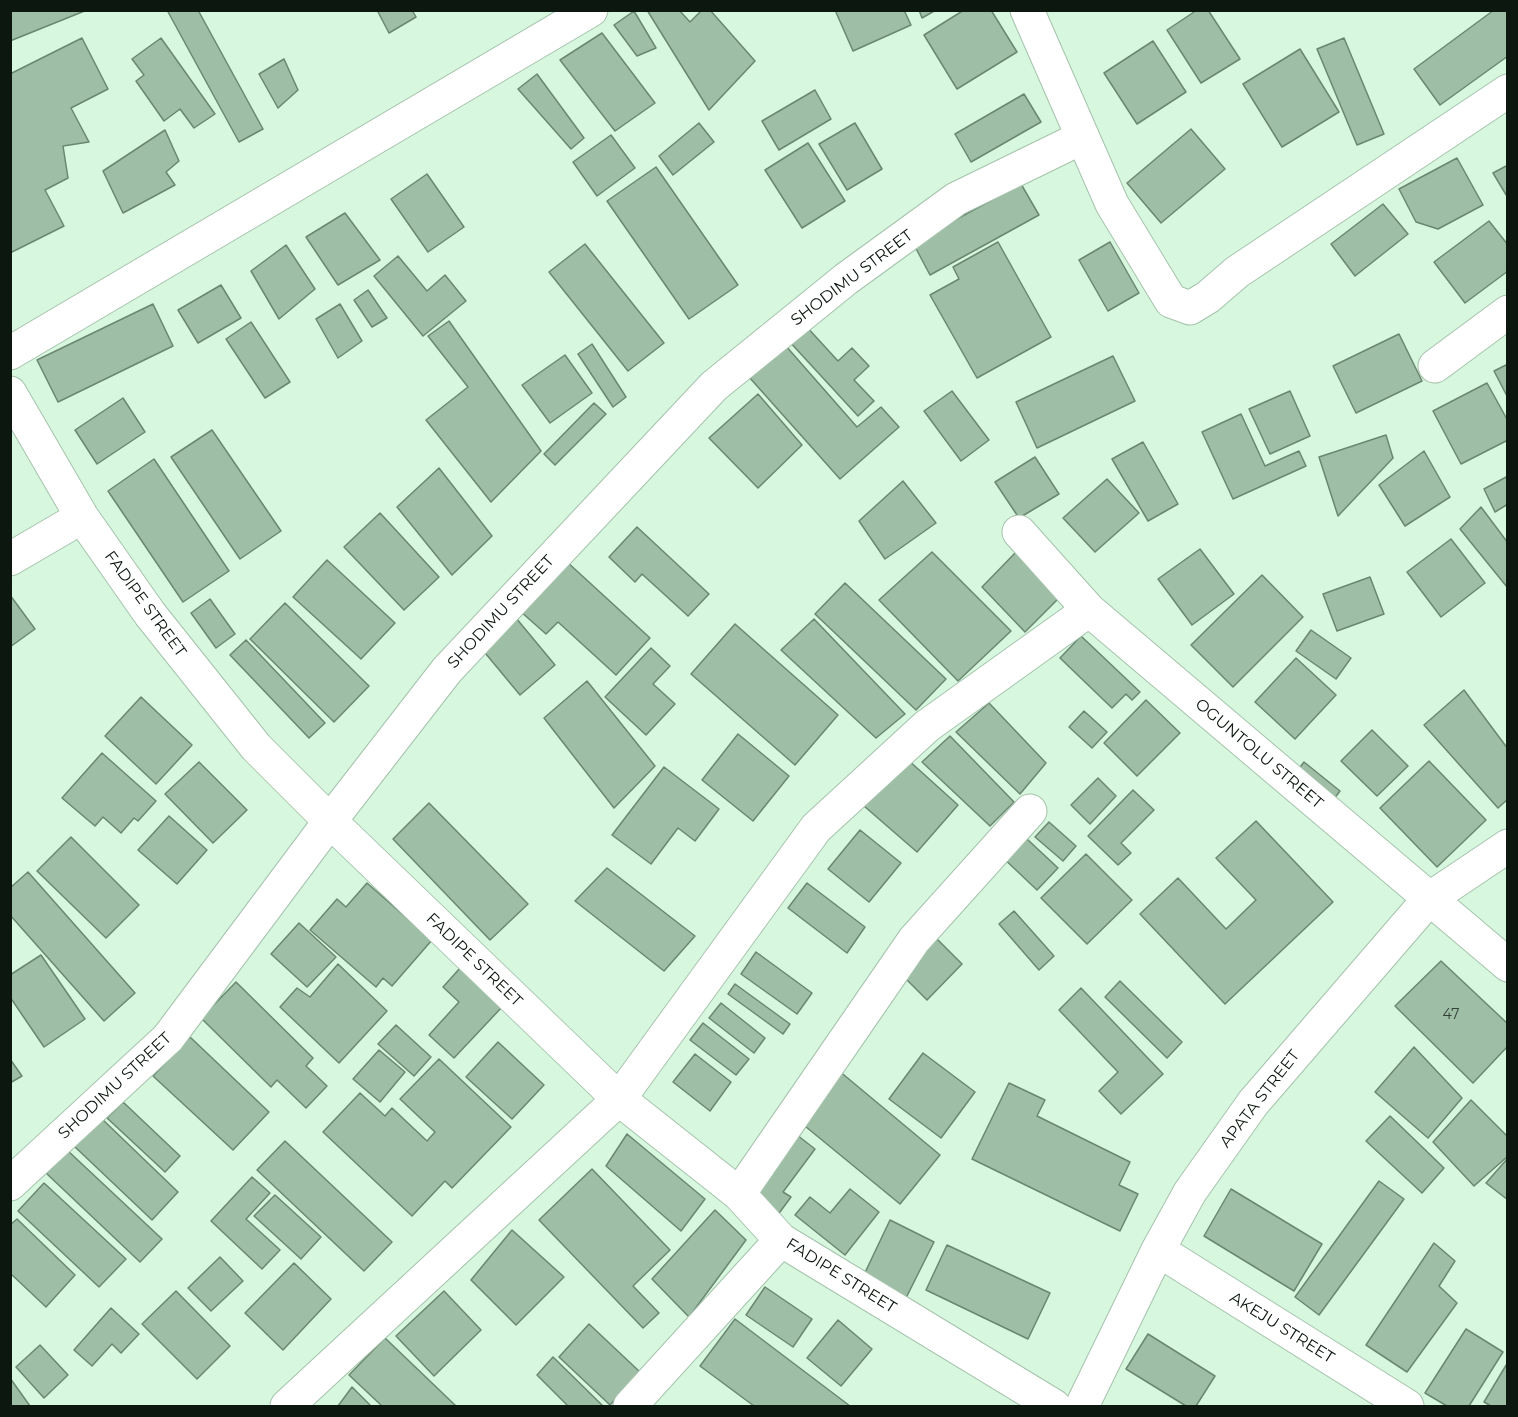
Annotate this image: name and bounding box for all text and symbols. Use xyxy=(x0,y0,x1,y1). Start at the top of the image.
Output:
street label: SHODIMU STREET xyxy=(787,226,917,330)
street label: FADIPE STREET xyxy=(100,547,190,661)
street label: SHODIMU STREET xyxy=(444,552,558,672)
street label: OGUNTOLU STREET xyxy=(1191,695,1327,813)
street label: FADIPE STREET xyxy=(422,909,526,1011)
house number: 47 xyxy=(1443,1007,1459,1023)
street label: SHODIMU STREET xyxy=(55,1029,175,1143)
street label: APATA STREET xyxy=(1216,1046,1304,1152)
street label: FADIPE STREET xyxy=(782,1234,900,1318)
street label: AKEJU STREET xyxy=(1226,1288,1338,1368)

